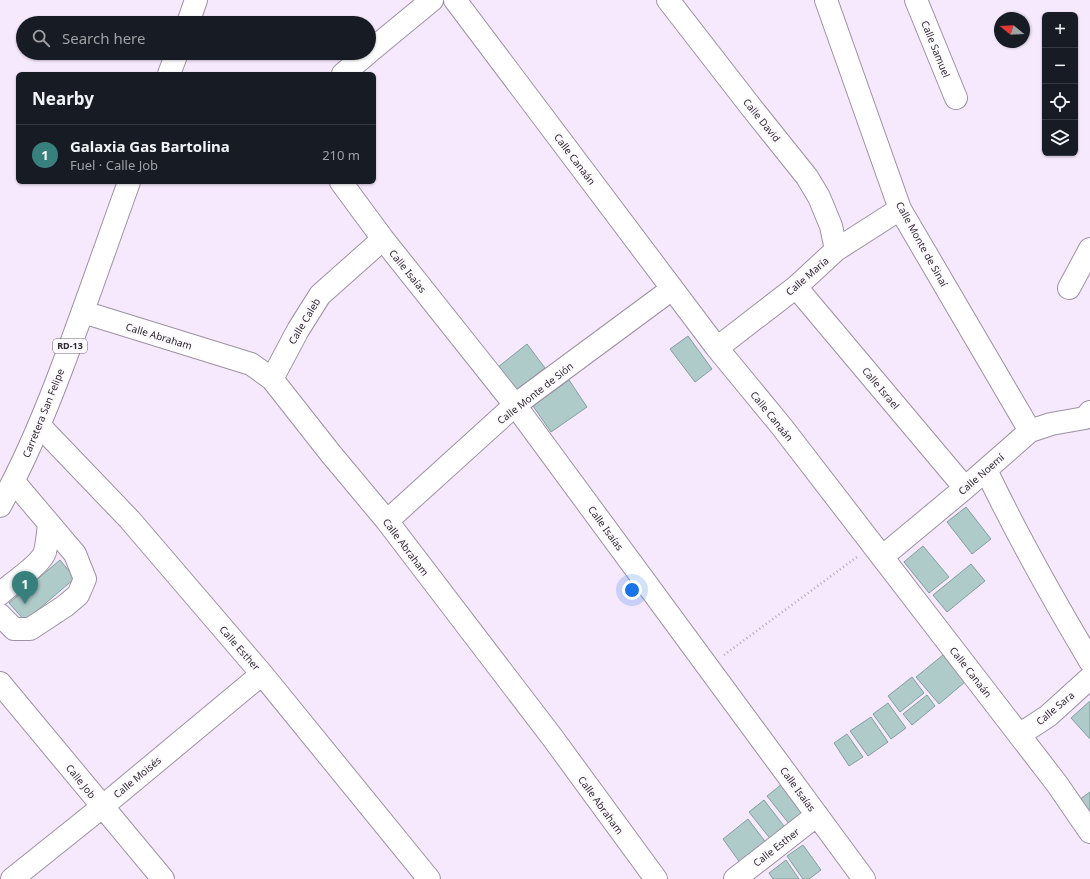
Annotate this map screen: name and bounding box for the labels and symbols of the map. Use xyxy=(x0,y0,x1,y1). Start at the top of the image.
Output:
north arrow xyxy=(994,12,1030,48)
street label: Calle Samuel xyxy=(918,18,954,80)
street label: Calle David xyxy=(740,95,784,145)
street label: Calle Canaán xyxy=(551,130,599,188)
street label: Calle Monte de Sinaí xyxy=(893,199,951,289)
street label: Calle Isaías xyxy=(386,246,430,296)
street label: Calle María xyxy=(783,254,831,298)
street label: Calle Caleb xyxy=(285,295,323,347)
street label: Calle Abraham xyxy=(124,319,194,353)
road number: RD-13 xyxy=(53,339,87,353)
street label: Calle Monte de Sión xyxy=(494,359,576,427)
street label: Calle Israel xyxy=(859,364,903,412)
street label: Carretera San Felipe xyxy=(19,366,67,460)
street label: Calle Canaán xyxy=(747,388,797,444)
street label: Calle Noemí xyxy=(955,450,1007,498)
street label: Calle Isaías xyxy=(585,503,627,553)
street label: Calle Abraham xyxy=(380,515,432,579)
pin: 1 xyxy=(12,571,38,604)
your location xyxy=(622,580,642,600)
street label: Calle Esther xyxy=(217,623,263,673)
street label: Calle Canaán xyxy=(947,644,995,700)
street label: Calle Sara xyxy=(1033,688,1077,728)
street label: Calle Moisés xyxy=(110,753,164,801)
street label: Calle Job xyxy=(63,761,99,801)
street label: Calle Isaías xyxy=(777,764,819,814)
street label: Calle Abraham xyxy=(575,773,627,837)
street label: Calle Esther xyxy=(750,824,802,870)

